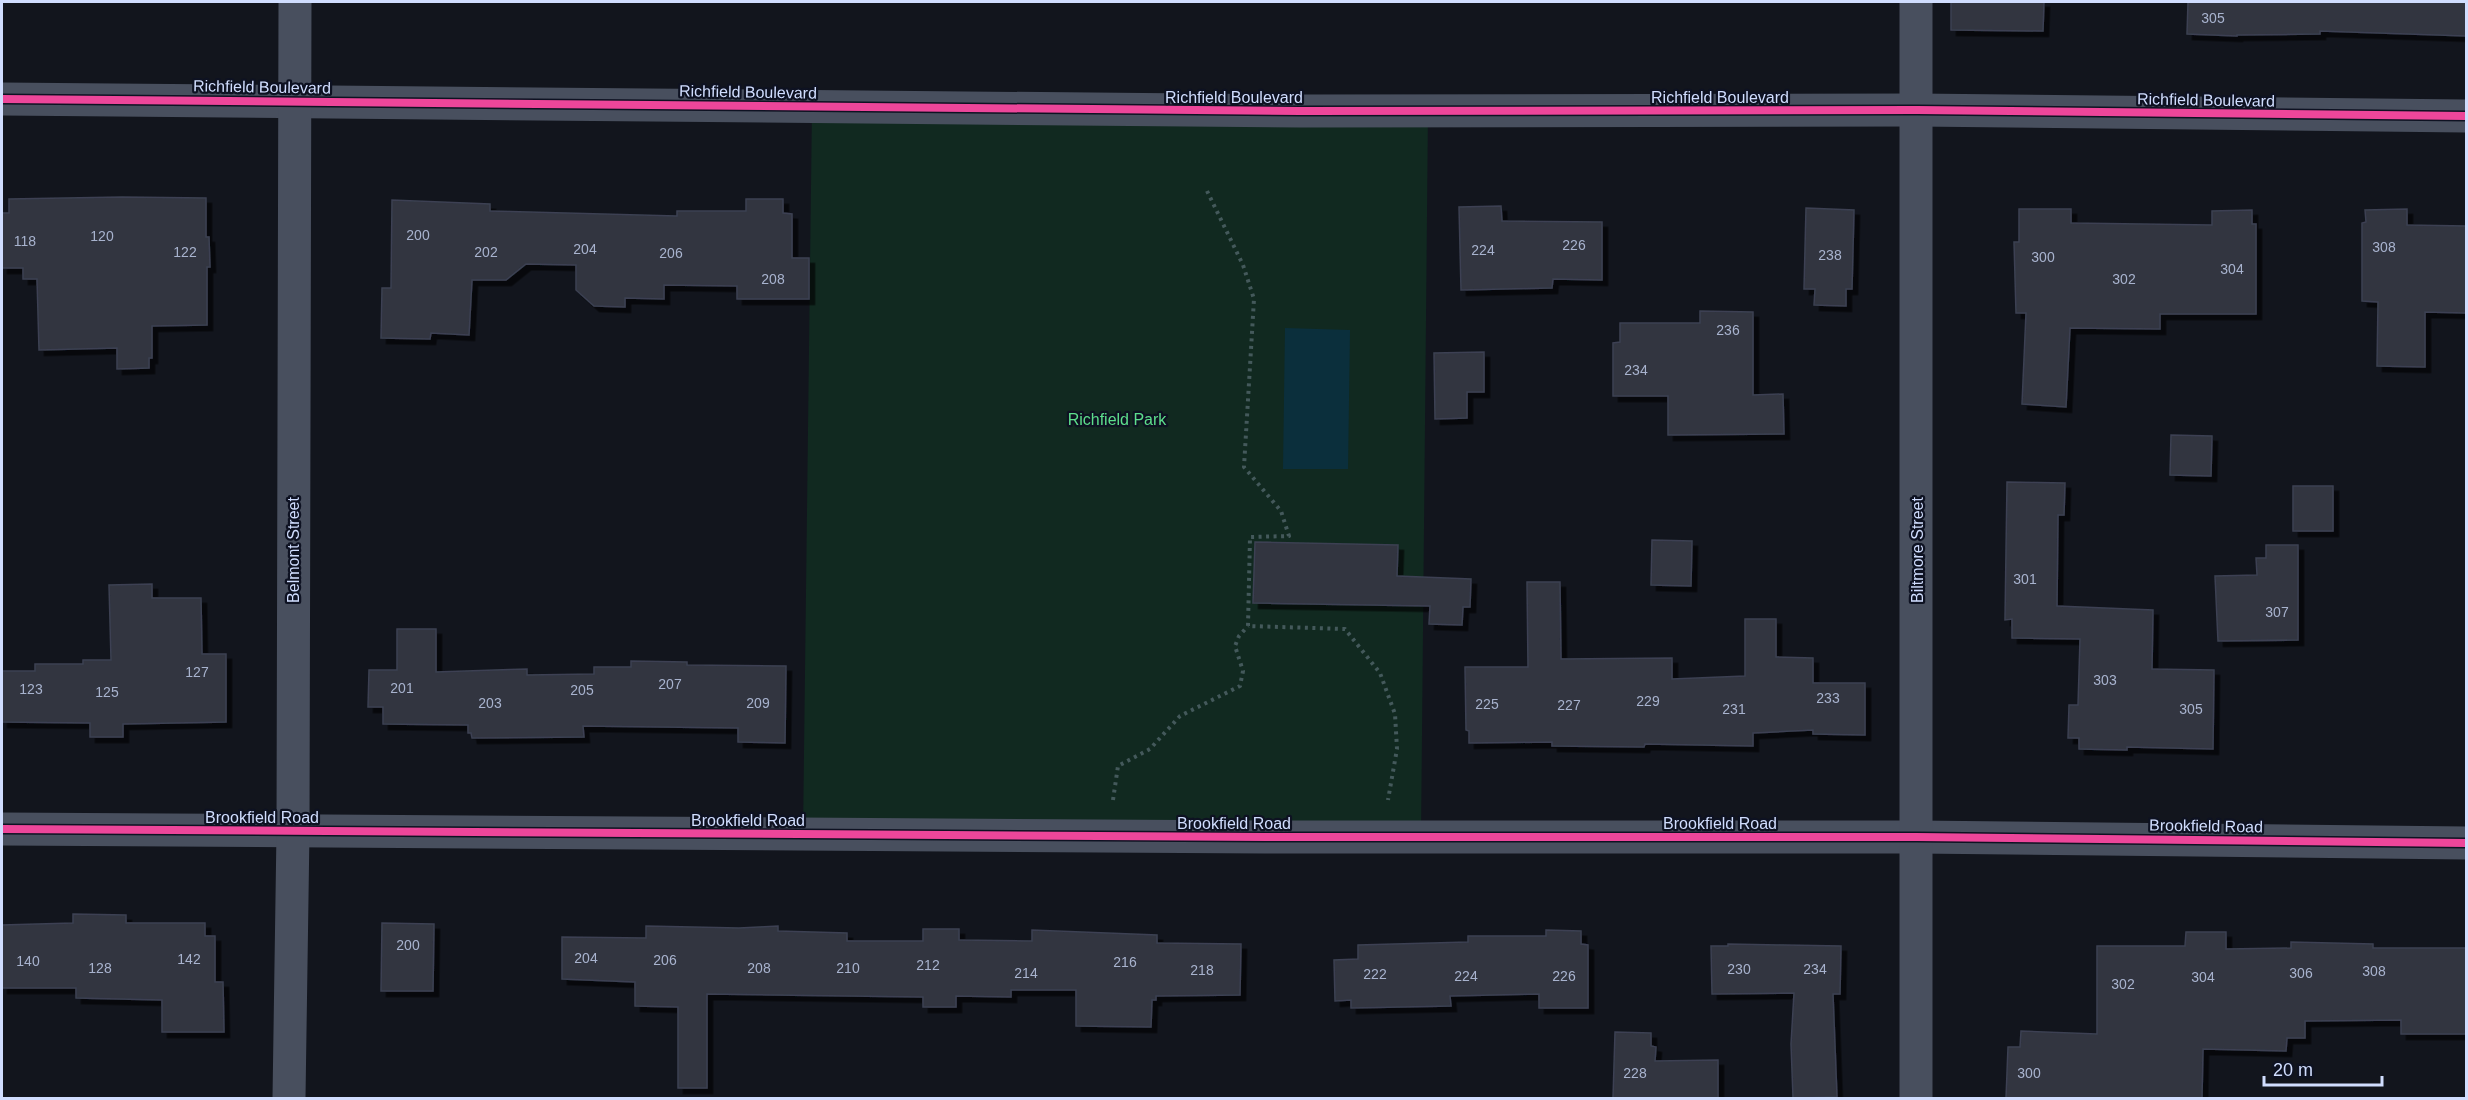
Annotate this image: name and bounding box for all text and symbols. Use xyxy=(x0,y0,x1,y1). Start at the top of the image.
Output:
house number: 305 xyxy=(2201,10,2225,26)
street label: Richfield Boulevard xyxy=(193,77,331,97)
street label: Richfield Boulevard xyxy=(679,82,817,102)
street label: Richfield Boulevard xyxy=(1165,89,1303,106)
street label: Richfield Boulevard xyxy=(1651,89,1789,106)
street label: Richfield Boulevard xyxy=(2137,90,2275,110)
house number: 200 xyxy=(406,227,430,243)
house number: 120 xyxy=(90,228,114,244)
house number: 118 xyxy=(14,233,36,249)
house number: 226 xyxy=(1562,237,1586,253)
house number: 308 xyxy=(2372,239,2396,255)
house number: 204 xyxy=(573,241,597,257)
house number: 224 xyxy=(1471,242,1495,258)
house number: 122 xyxy=(173,244,197,260)
house number: 202 xyxy=(474,244,498,260)
house number: 206 xyxy=(659,245,683,261)
house number: 238 xyxy=(1818,247,1842,263)
house number: 300 xyxy=(2031,249,2055,265)
house number: 304 xyxy=(2220,261,2244,277)
house number: 208 xyxy=(761,271,785,287)
house number: 302 xyxy=(2112,271,2136,287)
house number: 236 xyxy=(1716,322,1740,338)
house number: 234 xyxy=(1624,362,1648,378)
park label: Richfield Park xyxy=(1068,411,1167,428)
street label: Belmont Street xyxy=(285,497,302,603)
street label: Biltmore Street xyxy=(1909,497,1926,603)
house number: 301 xyxy=(2013,571,2037,587)
house number: 307 xyxy=(2265,604,2289,620)
house number: 127 xyxy=(185,664,209,680)
house number: 303 xyxy=(2093,672,2117,688)
house number: 207 xyxy=(658,676,682,692)
house number: 201 xyxy=(390,680,414,696)
house number: 123 xyxy=(19,681,43,697)
house number: 205 xyxy=(570,682,594,698)
house number: 125 xyxy=(95,684,119,700)
house number: 233 xyxy=(1816,690,1840,706)
house number: 229 xyxy=(1636,693,1660,709)
house number: 203 xyxy=(478,695,502,711)
house number: 209 xyxy=(746,695,770,711)
house number: 225 xyxy=(1475,696,1499,712)
house number: 227 xyxy=(1557,697,1581,713)
house number: 231 xyxy=(1722,701,1746,717)
house number: 305 xyxy=(2179,701,2203,717)
street label: Brookfield Road xyxy=(205,809,319,826)
street label: Brookfield Road xyxy=(691,812,805,829)
street label: Brookfield Road xyxy=(1177,815,1291,832)
street label: Brookfield Road xyxy=(1663,815,1777,832)
street label: Brookfield Road xyxy=(2149,817,2263,835)
house number: 200 xyxy=(396,937,420,953)
house number: 204 xyxy=(574,950,598,966)
house number: 142 xyxy=(177,951,201,967)
house number: 206 xyxy=(653,952,677,968)
house number: 140 xyxy=(16,953,40,969)
house number: 216 xyxy=(1113,954,1137,970)
house number: 212 xyxy=(916,957,940,973)
house number: 128 xyxy=(88,960,112,976)
house number: 208 xyxy=(747,960,771,976)
house number: 210 xyxy=(836,960,860,976)
house number: 230 xyxy=(1727,961,1751,977)
house number: 234 xyxy=(1803,961,1827,977)
house number: 218 xyxy=(1190,962,1214,978)
house number: 308 xyxy=(2362,963,2386,979)
house number: 214 xyxy=(1014,965,1038,981)
house number: 306 xyxy=(2289,965,2313,981)
house number: 222 xyxy=(1363,966,1387,982)
house number: 224 xyxy=(1454,968,1478,984)
house number: 226 xyxy=(1552,968,1576,984)
house number: 304 xyxy=(2191,969,2215,985)
house number: 302 xyxy=(2111,976,2135,992)
scale bar xyxy=(2264,1049,2382,1087)
text: 20 m xyxy=(2273,1060,2313,1080)
house number: 228 xyxy=(1623,1065,1647,1081)
house number: 300 xyxy=(2017,1065,2041,1081)

